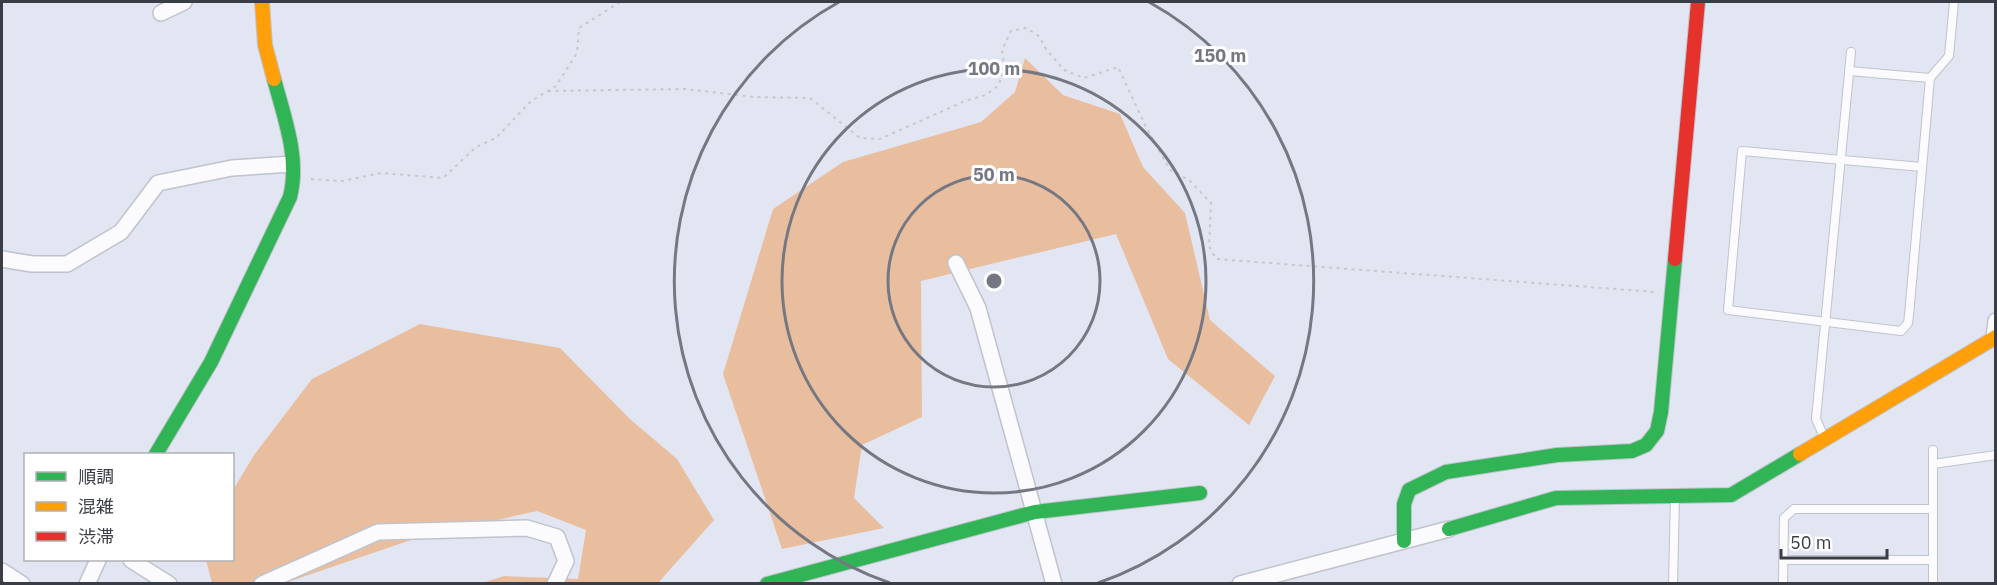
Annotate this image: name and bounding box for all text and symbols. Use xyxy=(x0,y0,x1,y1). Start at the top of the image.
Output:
text: 150 m xyxy=(1194,44,1246,67)
text: 100 m xyxy=(968,57,1020,80)
text: 50 m xyxy=(973,163,1015,186)
centre of rings xyxy=(984,271,1004,291)
legend xyxy=(24,453,234,561)
text: 順調 xyxy=(78,465,114,488)
text: 混雑 xyxy=(78,495,114,518)
scale bar xyxy=(1781,522,1888,560)
text: 渋滞 xyxy=(78,525,114,548)
text: 50 m xyxy=(1790,531,1832,554)

